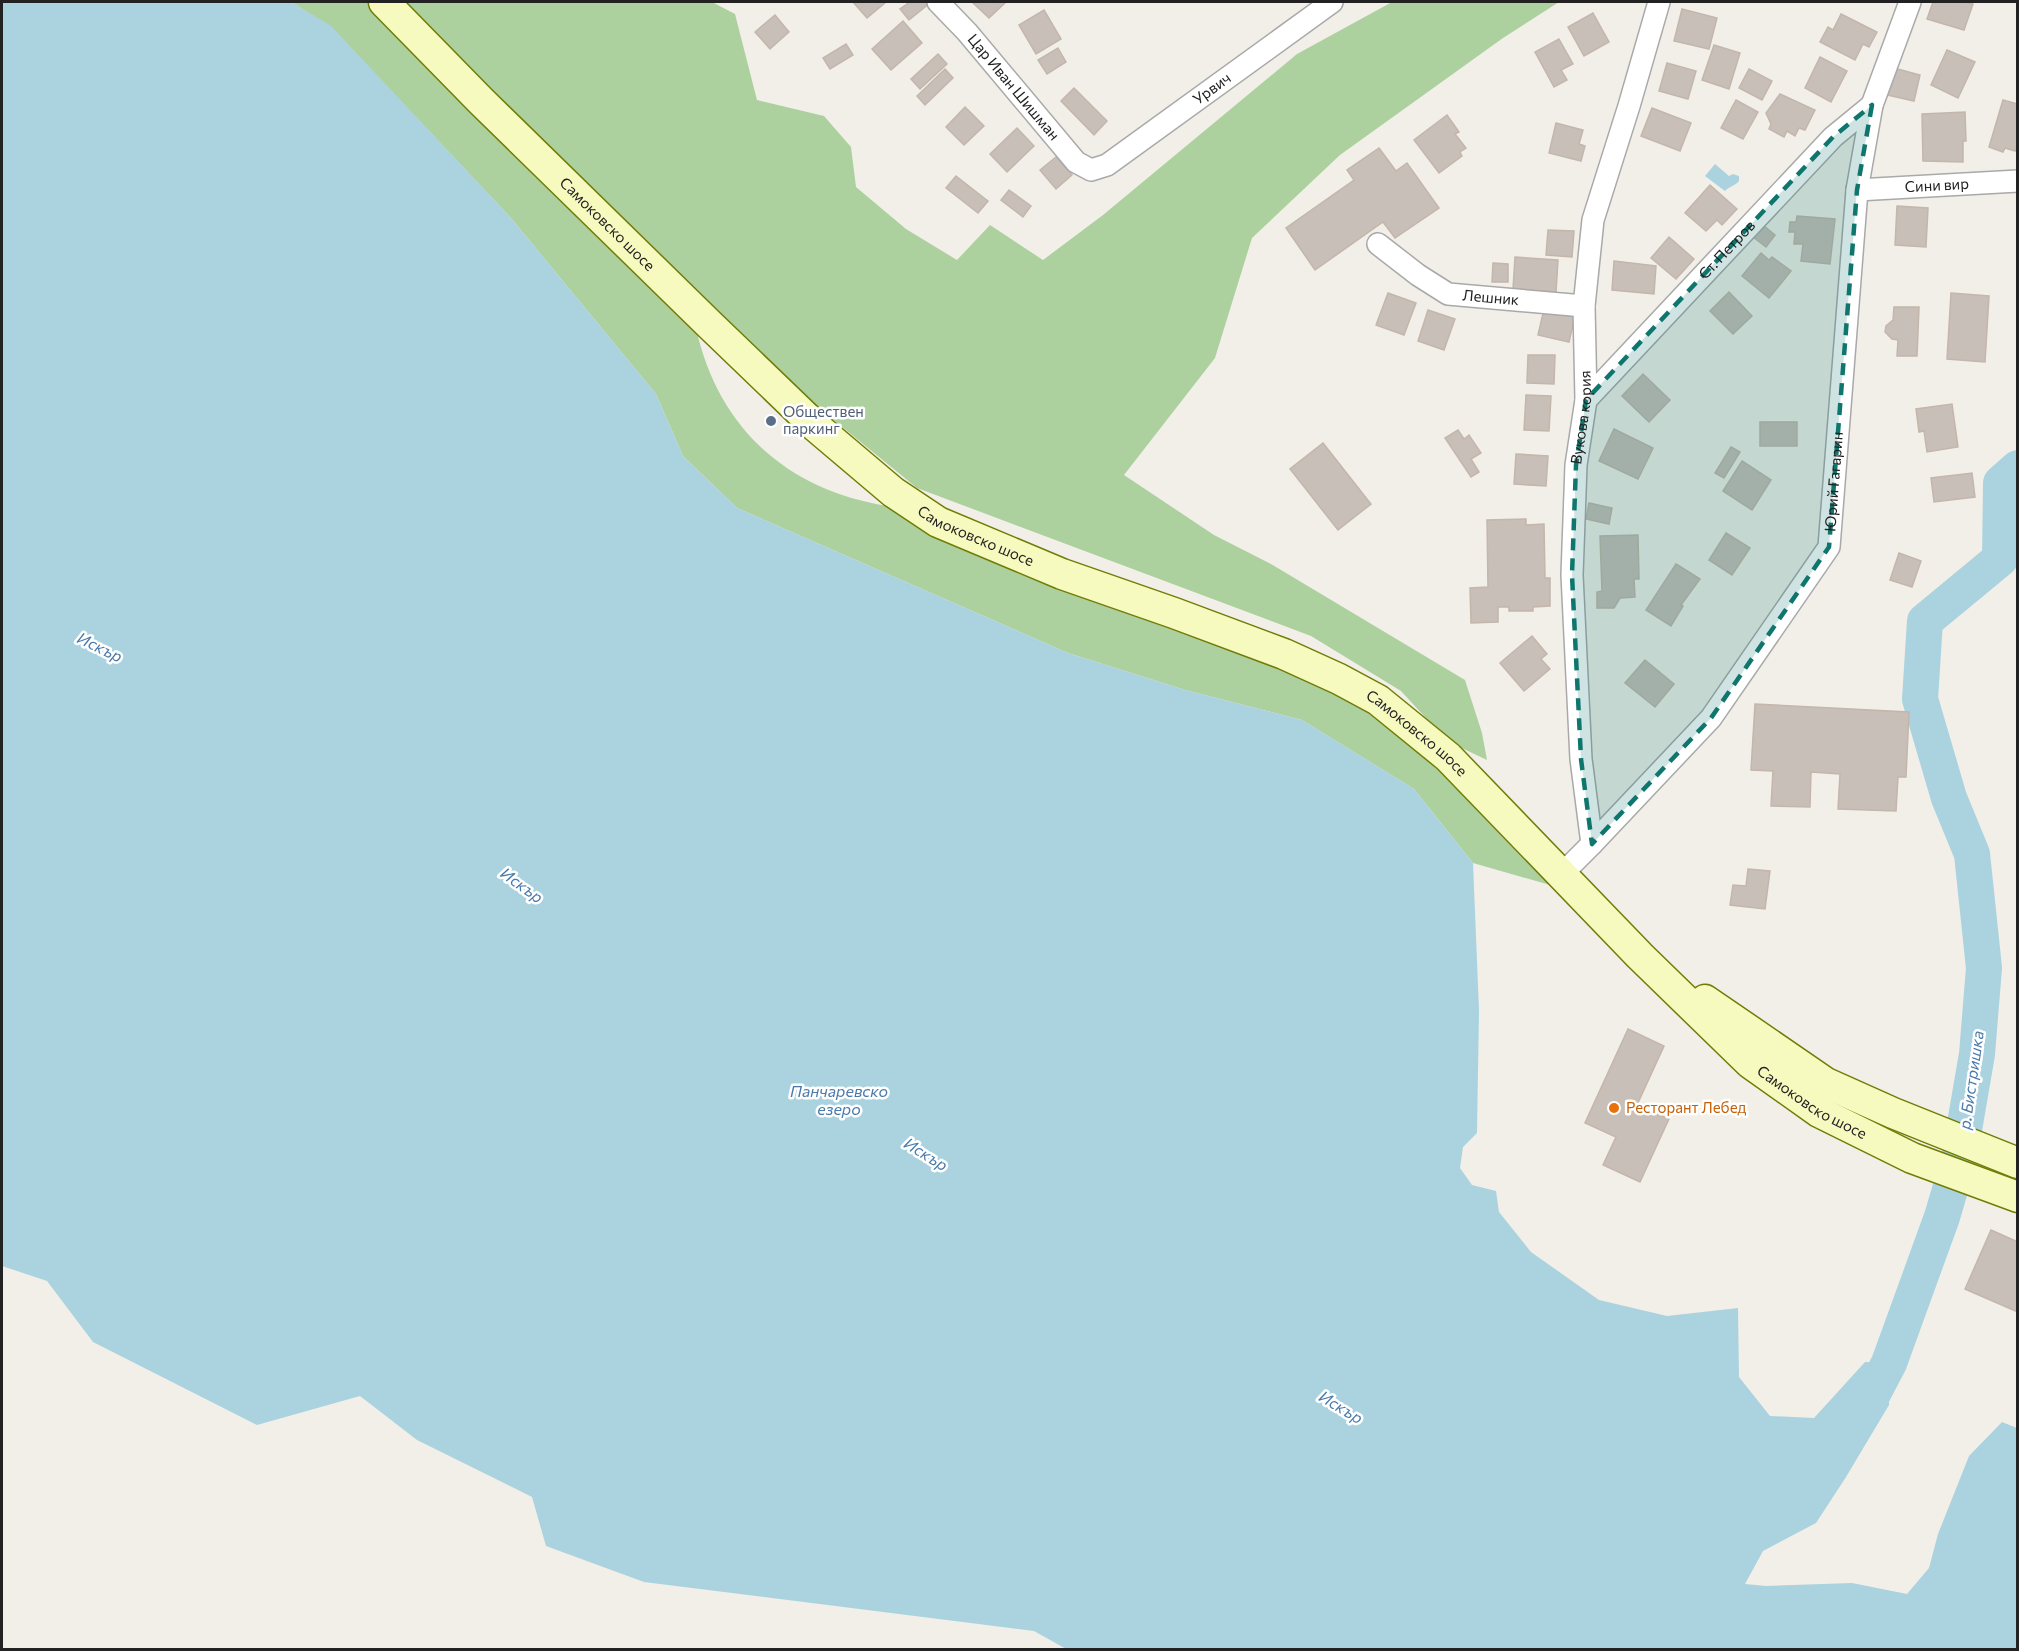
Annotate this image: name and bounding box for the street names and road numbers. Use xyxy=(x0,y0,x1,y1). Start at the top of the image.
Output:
street label: Цар Иван Шишман xyxy=(965,30,1064,144)
street label: Урвич xyxy=(1189,68,1234,108)
street label: Самоковско шосе xyxy=(556,173,659,274)
street label: Сини вир xyxy=(1904,174,1969,195)
street label: Ст. Петров xyxy=(1694,216,1758,282)
street label: Лешник xyxy=(1462,285,1520,308)
street label: Вукова кория xyxy=(1566,370,1595,466)
street label: Юрий Гагарин xyxy=(1820,431,1846,532)
street label: Самоковско шосе xyxy=(915,501,1037,569)
street label: Самоковско шосе xyxy=(1364,685,1472,780)
street label: Самоковско шосе xyxy=(1754,1061,1870,1142)

